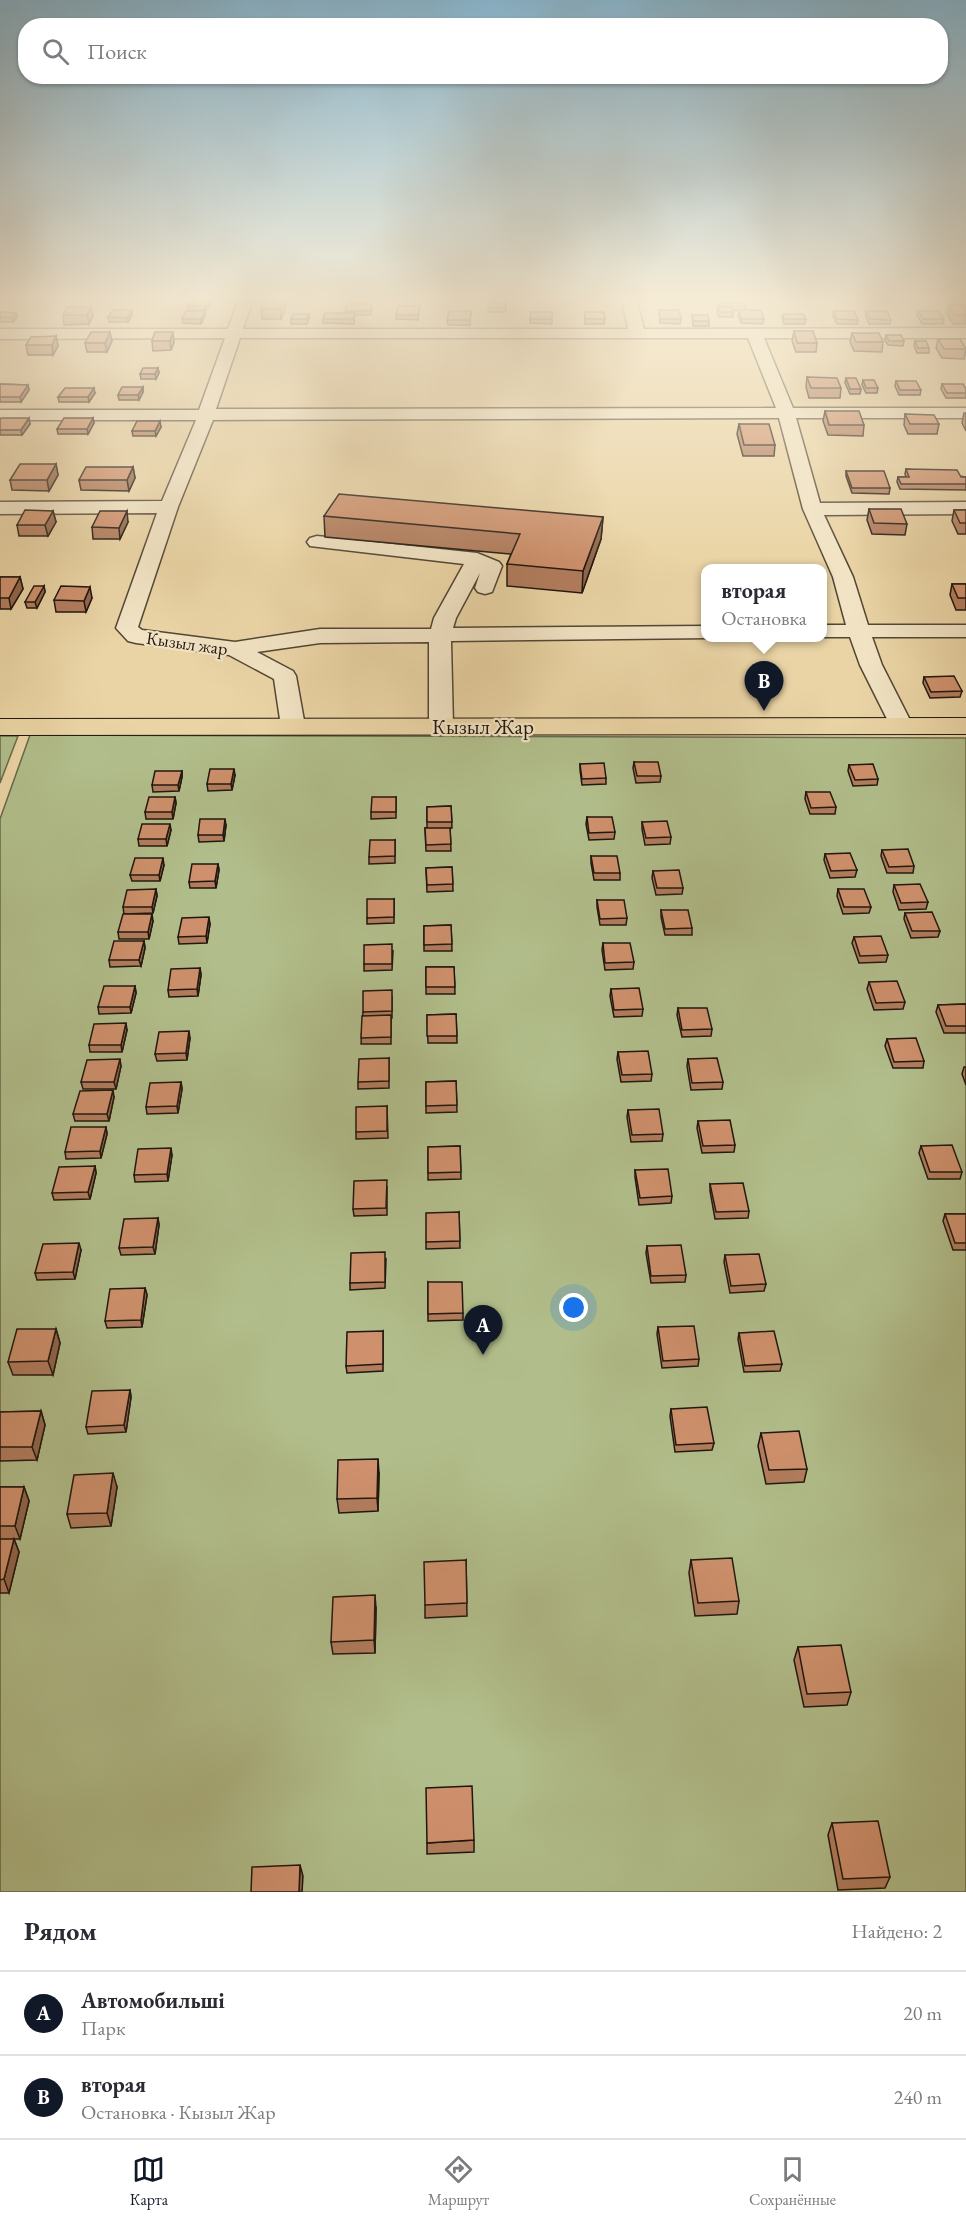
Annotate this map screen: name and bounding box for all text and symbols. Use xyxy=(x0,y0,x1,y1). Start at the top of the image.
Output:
search box xyxy=(18,18,948,84)
icon: search xyxy=(39,35,72,68)
text: Поиск xyxy=(87,37,147,66)
popup xyxy=(701,564,827,642)
text: вторая xyxy=(721,576,786,605)
text: Остановка xyxy=(721,605,807,631)
street label: Кызыл жар xyxy=(145,626,229,660)
pin: B xyxy=(744,662,783,711)
street label: Кызыл Жар xyxy=(432,713,534,740)
your location xyxy=(559,1293,588,1322)
pin: A xyxy=(464,1306,502,1355)
text: Рядом xyxy=(24,1914,97,1948)
text: Найдено: 2 xyxy=(851,1918,942,1944)
text: Автомобильші xyxy=(81,1986,225,2015)
text: A xyxy=(36,2000,51,2026)
text: 20 m xyxy=(903,2000,942,2026)
text: Парк xyxy=(81,2015,125,2041)
text: вторая xyxy=(81,2070,146,2099)
text: B xyxy=(37,2084,50,2110)
text: 240 m xyxy=(894,2084,942,2110)
text: Остановка · Кызыл Жар xyxy=(81,2099,276,2125)
tab: Карта xyxy=(130,2153,168,2210)
tab: Маршрут xyxy=(428,2153,489,2210)
tab: Сохранённые xyxy=(749,2153,836,2210)

